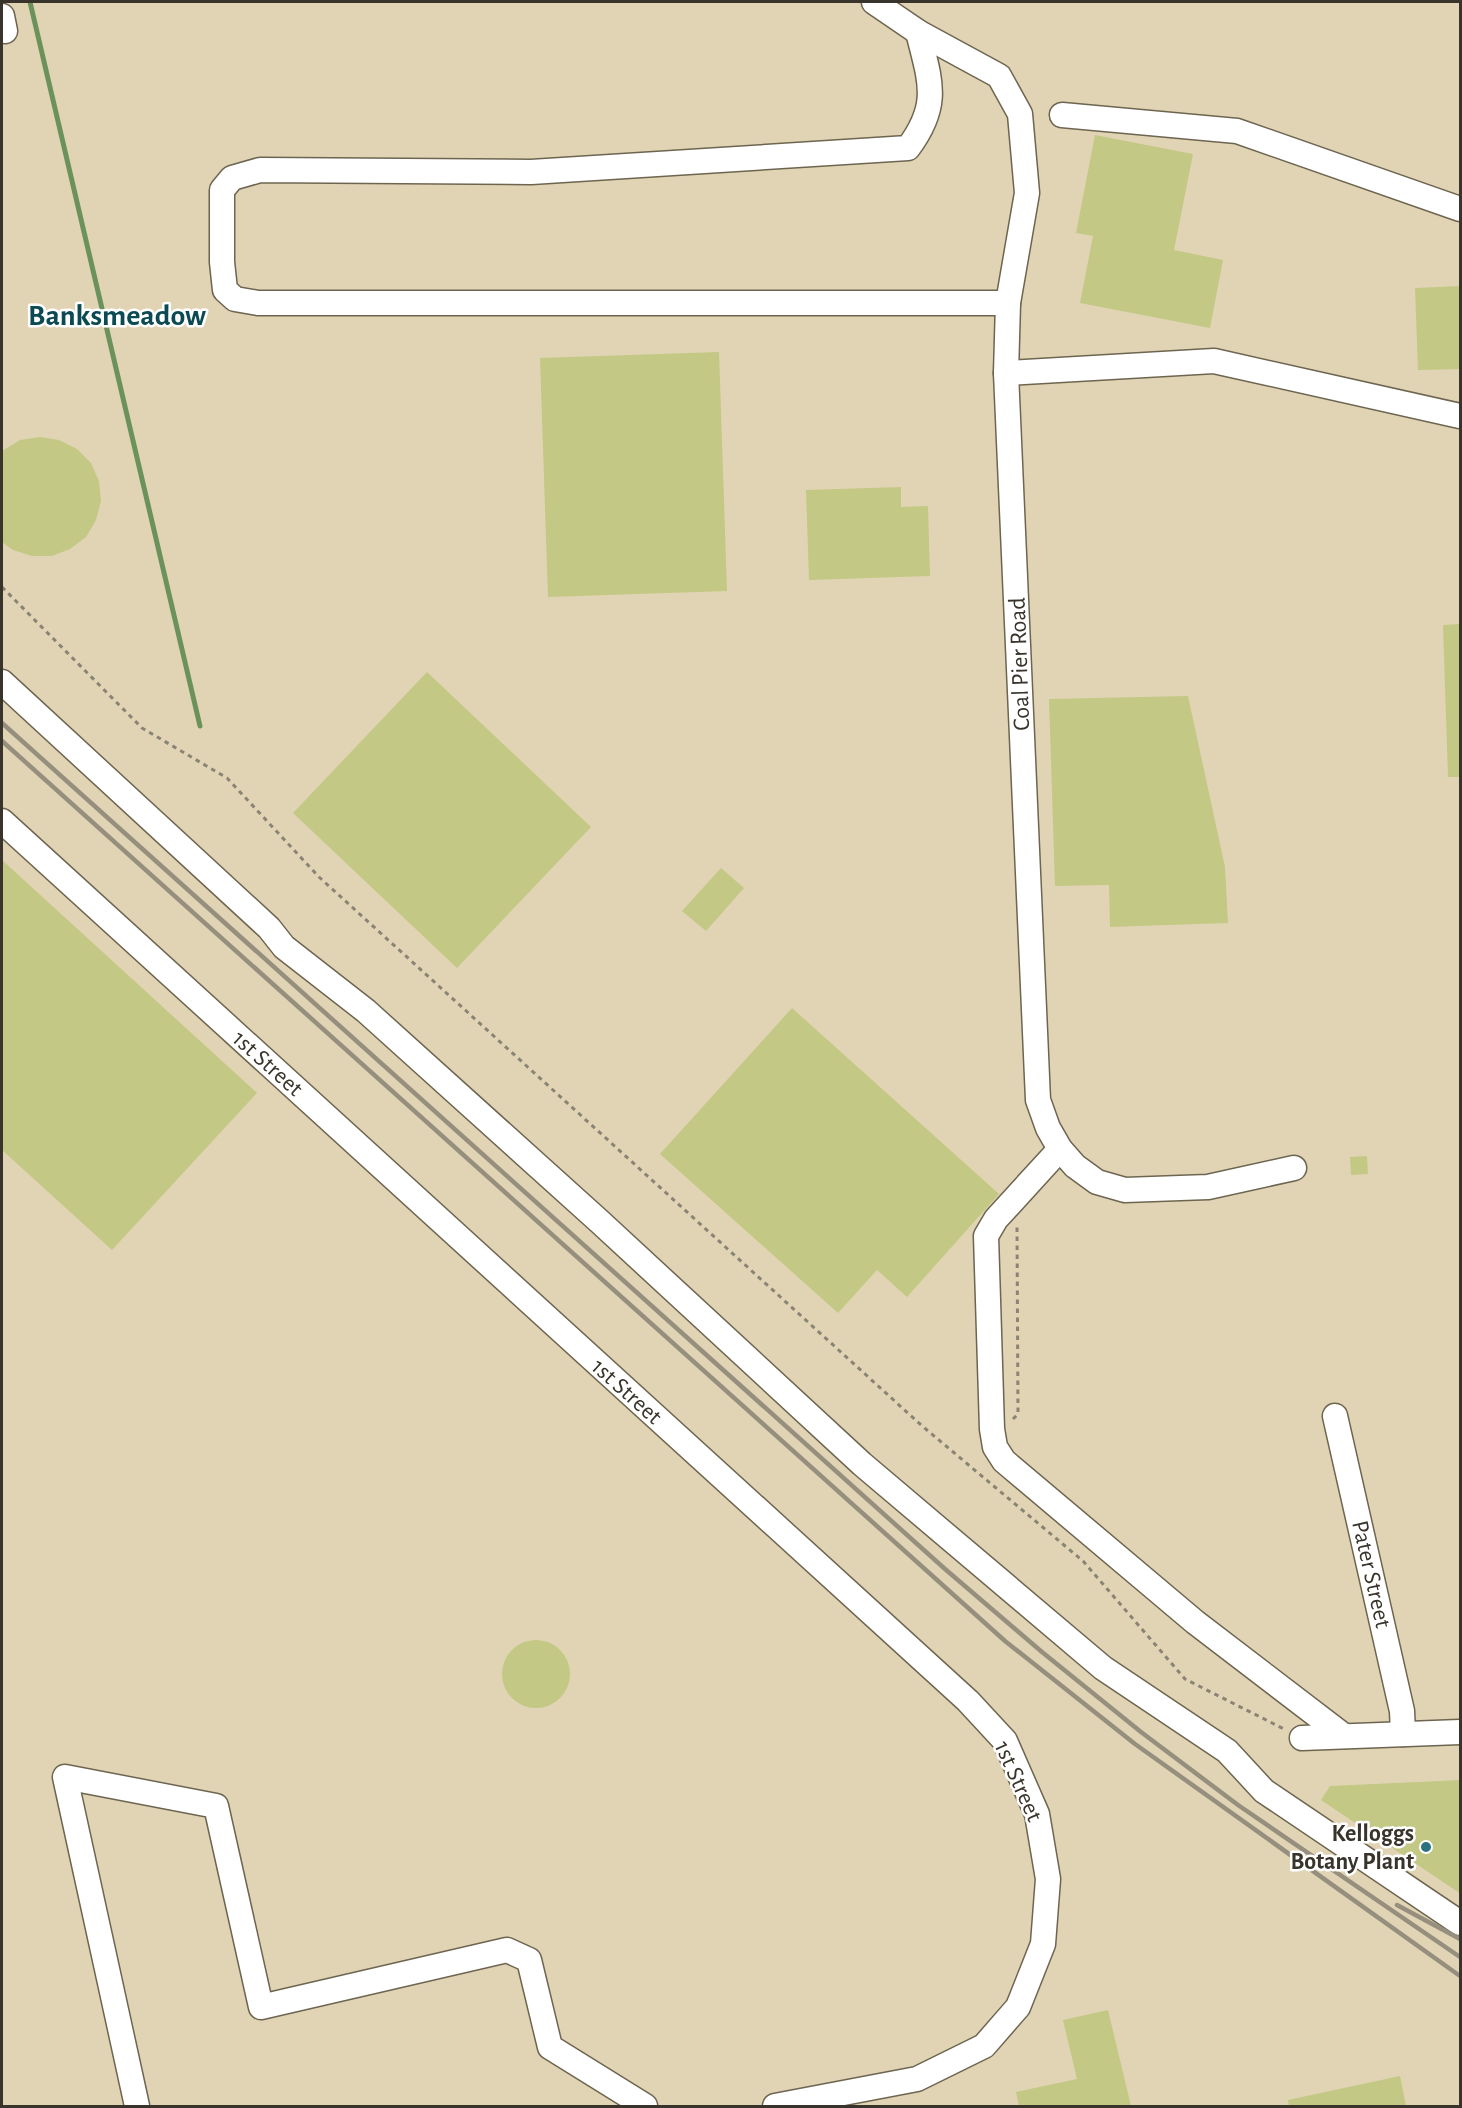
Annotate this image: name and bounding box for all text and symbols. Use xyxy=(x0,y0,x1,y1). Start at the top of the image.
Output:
district label: Banksmeadow xyxy=(28,301,206,331)
street label: Coal Pier Road xyxy=(1006,597,1034,731)
street label: 1st Street xyxy=(228,1026,307,1101)
street label: 1st Street xyxy=(587,1354,666,1429)
street label: Pater Street xyxy=(1347,1518,1395,1631)
street label: 1st Street xyxy=(990,1738,1047,1826)
place label: Kelloggs Botany Plant xyxy=(1290,1822,1414,1874)
marker: Kelloggs Botany Plant xyxy=(1419,1840,1433,1854)

